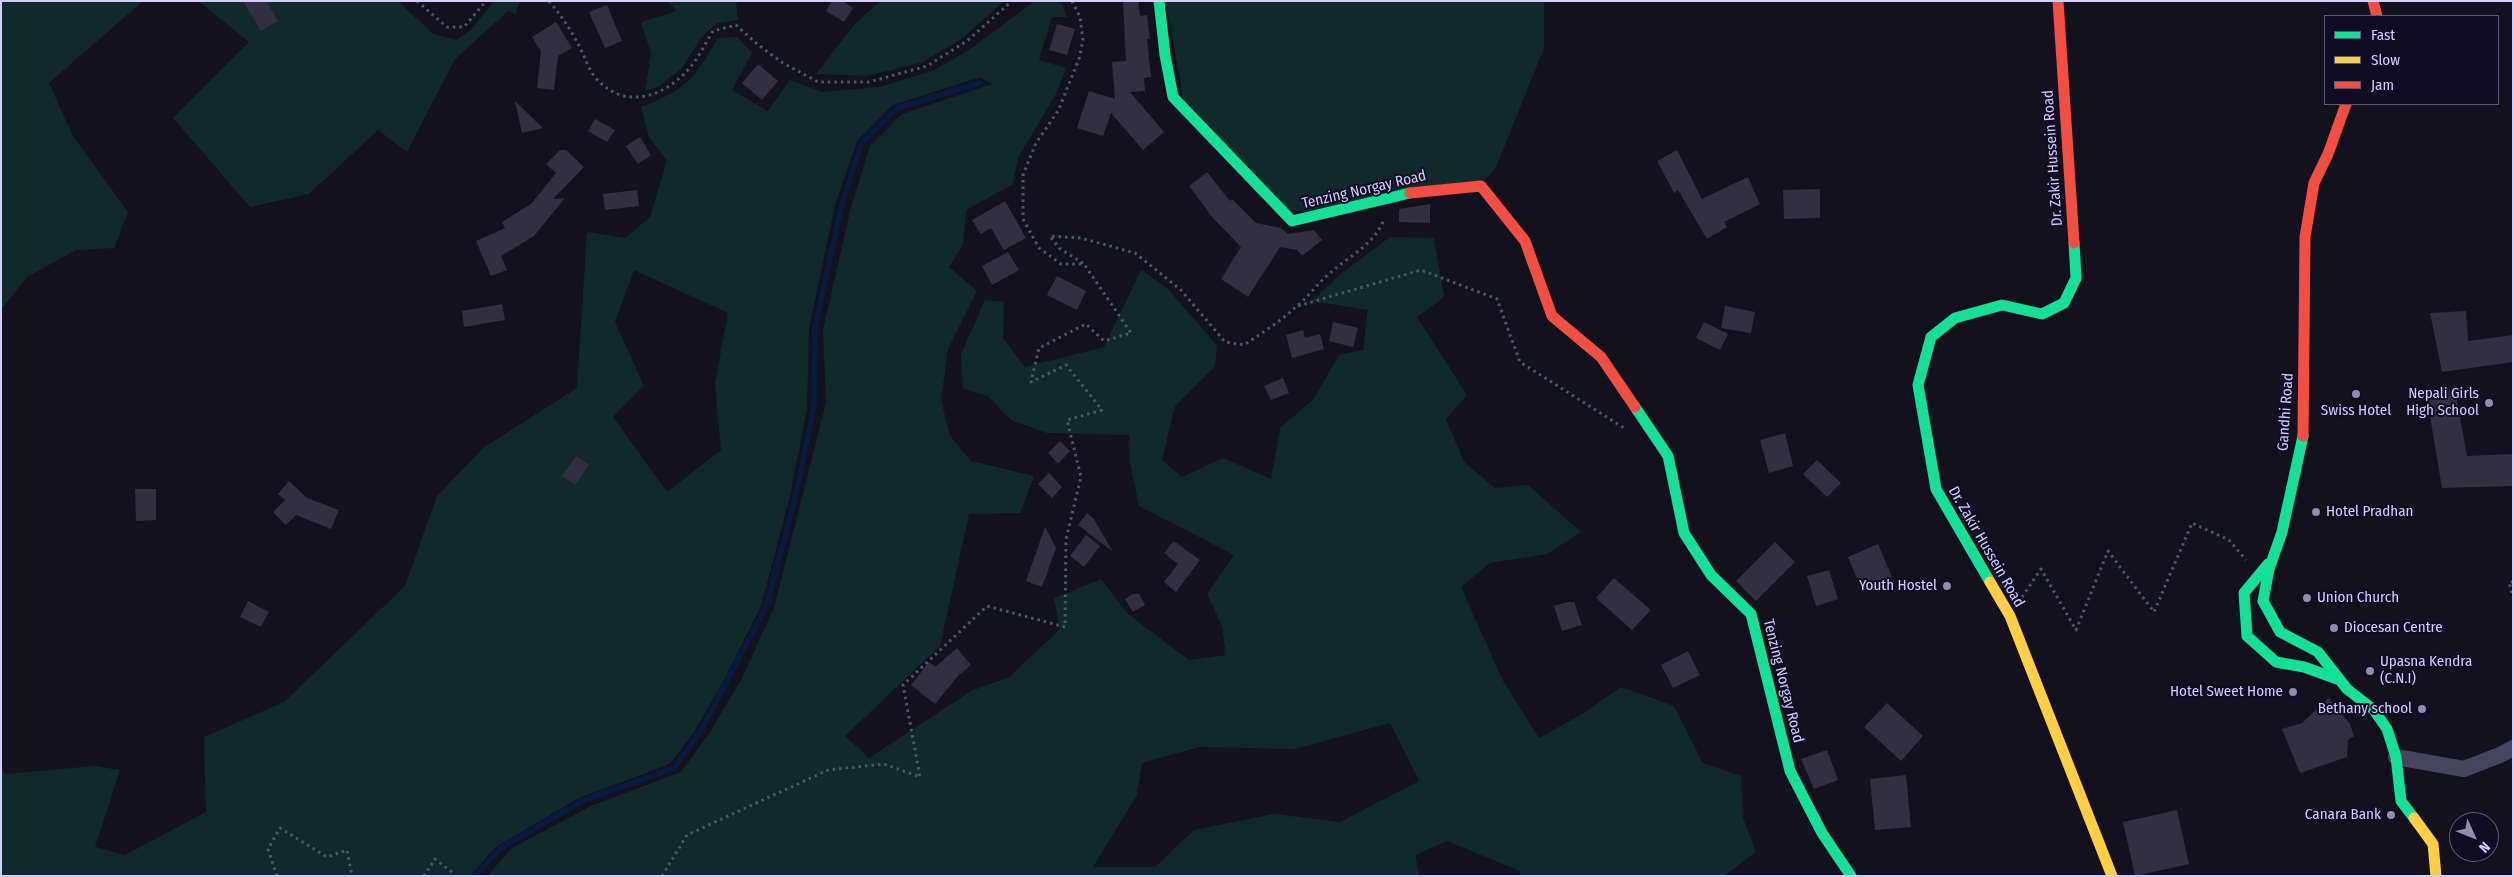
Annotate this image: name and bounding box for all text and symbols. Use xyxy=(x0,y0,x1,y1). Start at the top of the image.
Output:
legend xyxy=(2324,15,2499,105)
text: Fast xyxy=(2371,26,2395,44)
text: Slow xyxy=(2371,51,2400,69)
text: Jam xyxy=(2371,76,2394,94)
street label: Dr. Zakir Hussein Road xyxy=(2039,89,2067,227)
street label: Tenzing Norgay Road xyxy=(1300,167,1428,213)
street label: Gandhi Road xyxy=(2274,372,2298,452)
place label: Nepali Girls High School xyxy=(2406,385,2479,420)
marker: Swiss Hotel xyxy=(2350,388,2362,400)
marker: Nepali Girls High School xyxy=(2483,397,2495,409)
place label: Swiss Hotel xyxy=(2321,402,2391,420)
street label: Dr. Zakir Hussein Road xyxy=(1944,483,2028,611)
place label: Hotel Pradhan xyxy=(2326,503,2413,521)
marker: Hotel Pradhan xyxy=(2310,506,2322,518)
place label: Youth Hostel xyxy=(1859,577,1937,595)
marker: Youth Hostel xyxy=(1941,580,1953,592)
place label: Union Church xyxy=(2317,589,2399,607)
marker: Union Church xyxy=(2301,592,2313,604)
street label: Tenzing Norgay Road xyxy=(1759,617,1807,745)
place label: Diocesan Centre xyxy=(2344,619,2443,637)
marker: Diocesan Centre xyxy=(2328,622,2340,634)
place label: Upasna Kendra (C.N.I) xyxy=(2380,653,2472,688)
marker: Upasna Kendra (C.N.I) xyxy=(2364,665,2376,677)
place label: Hotel Sweet Home xyxy=(2170,683,2283,701)
marker: Hotel Sweet Home xyxy=(2287,686,2299,698)
place label: Bethany school xyxy=(2318,700,2412,718)
marker: Bethany school xyxy=(2416,703,2428,715)
place label: Canara Bank xyxy=(2305,806,2381,824)
marker: Canara Bank xyxy=(2385,809,2397,821)
north arrow xyxy=(2449,812,2499,862)
text: N xyxy=(2475,838,2493,856)

